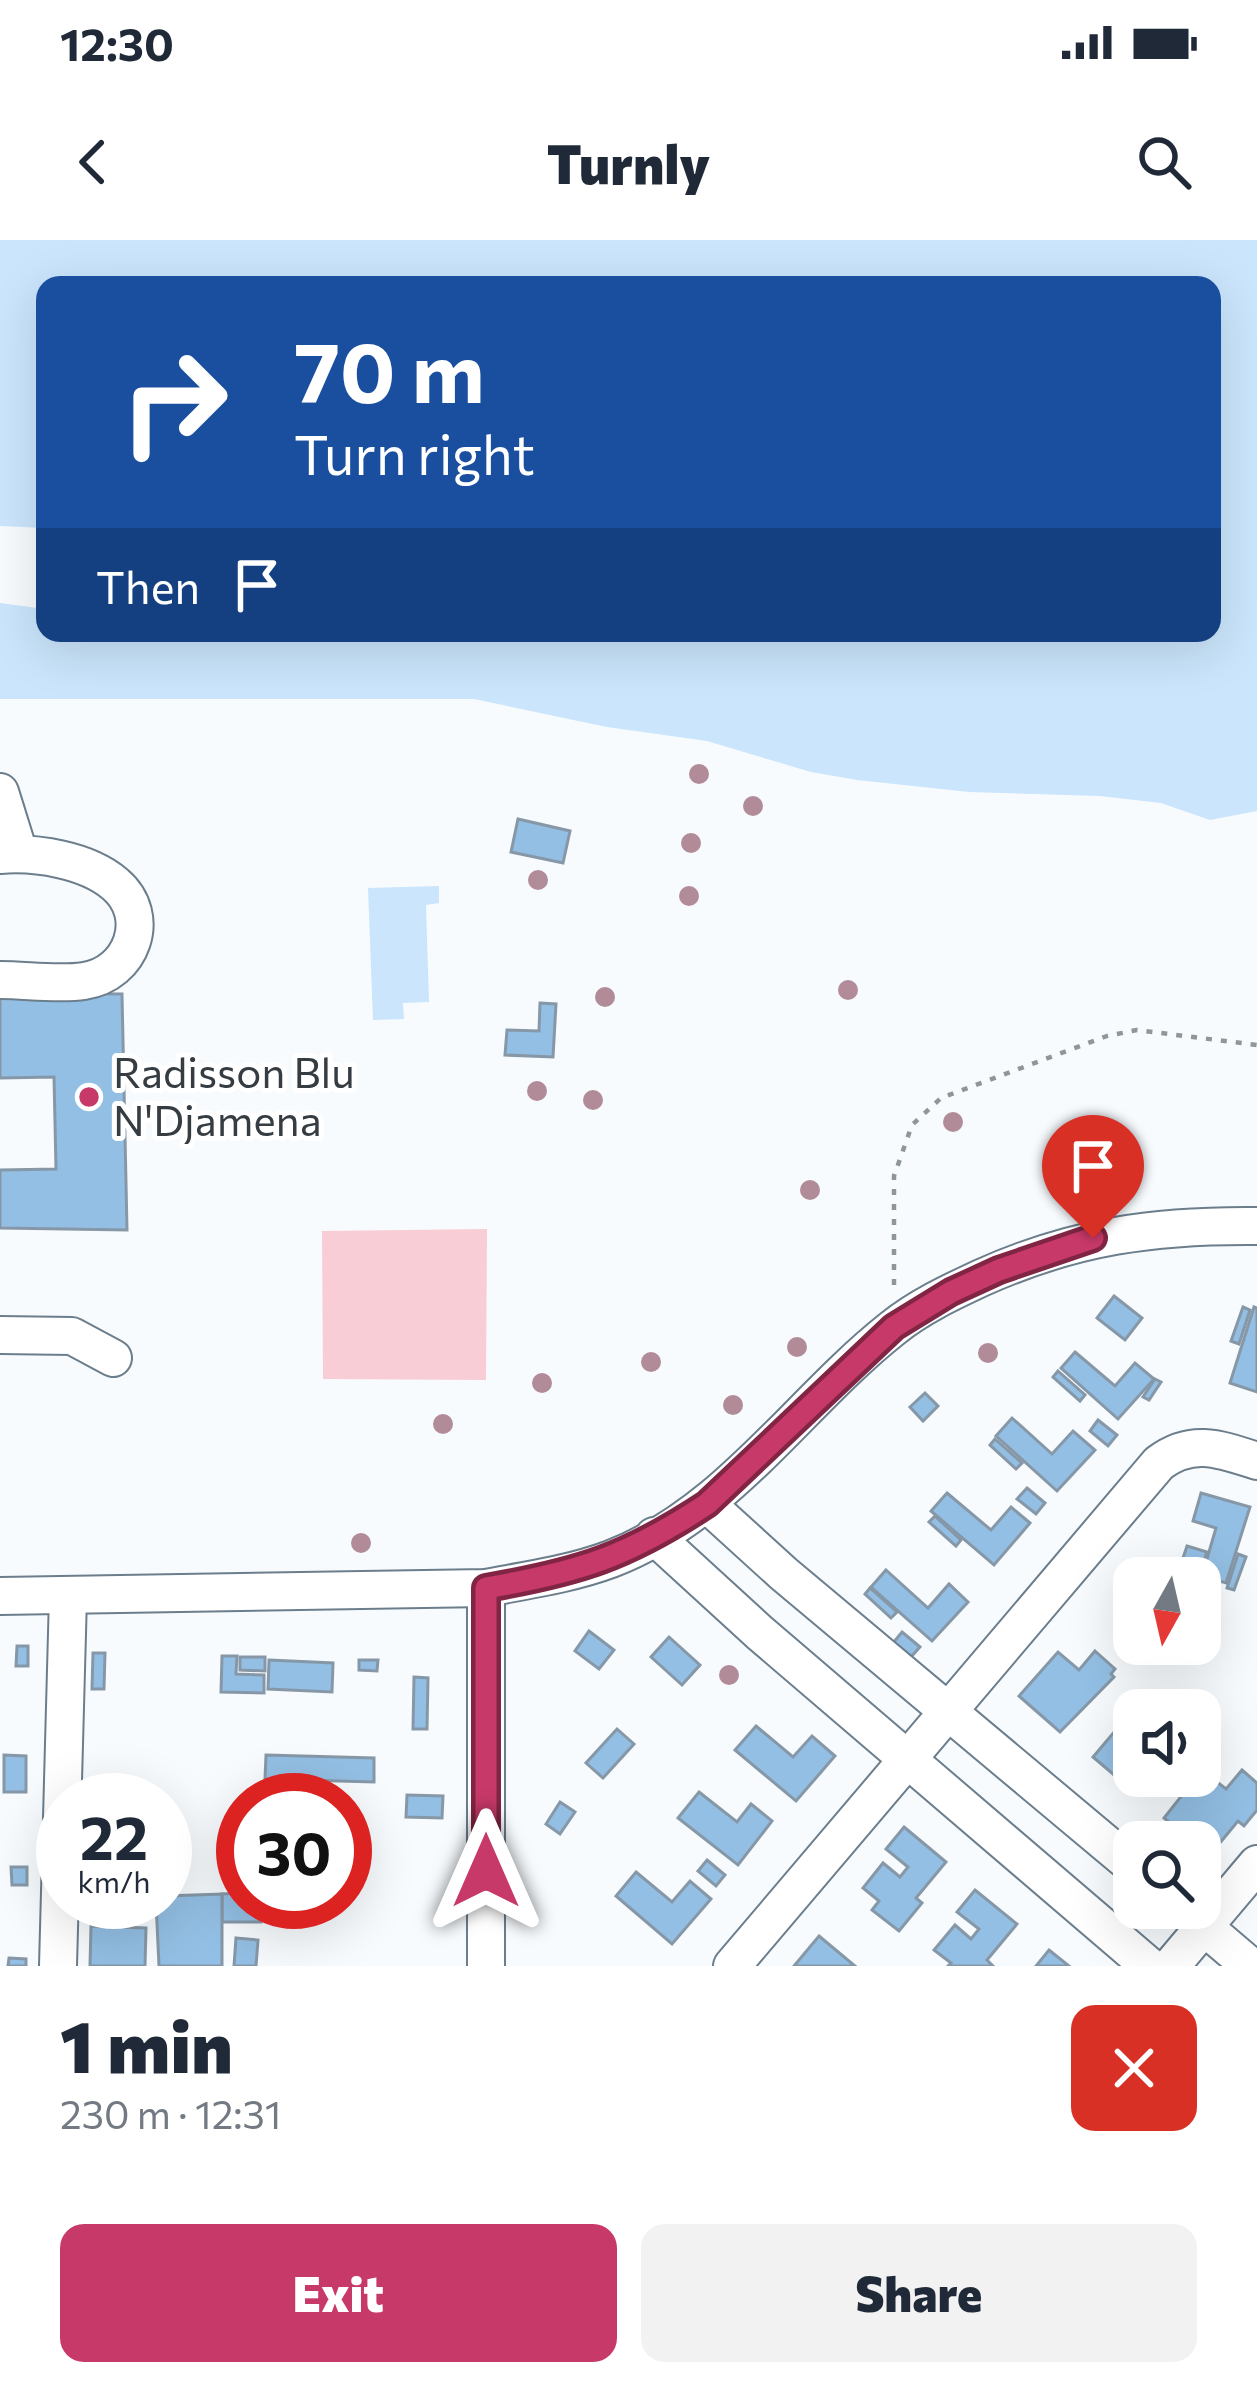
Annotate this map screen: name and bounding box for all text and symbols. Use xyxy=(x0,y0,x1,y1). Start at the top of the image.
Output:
text: 12:30 xyxy=(60,15,174,70)
icon: back xyxy=(60,129,126,195)
text: Turnly xyxy=(547,129,710,195)
icon: search xyxy=(1131,129,1197,195)
text: 70 m xyxy=(294,318,485,420)
icon: right xyxy=(96,324,252,480)
text: Turn right xyxy=(294,420,535,486)
icon: arrive xyxy=(224,552,290,618)
text: Then xyxy=(96,558,200,613)
place label: Radisson Blu N'Djamena xyxy=(113,1045,355,1145)
marker: Radisson Blu N'Djamena xyxy=(76,1084,102,1110)
pin xyxy=(1042,1115,1144,1238)
icon: arrive xyxy=(1060,1133,1126,1199)
north arrow xyxy=(1113,1557,1221,1665)
map controls xyxy=(1113,1557,1221,1929)
button: sound xyxy=(1113,1689,1221,1797)
speed limit sign: 30 xyxy=(216,1773,372,1929)
text: 22 xyxy=(80,1799,148,1872)
position arrow xyxy=(423,1808,549,1934)
button: search xyxy=(1113,1821,1221,1929)
text: km/h xyxy=(78,1862,150,1899)
text: 1 min xyxy=(60,2000,233,2088)
button: close xyxy=(1071,2005,1197,2131)
text: 230 m · 12:31 xyxy=(60,2089,281,2137)
button: Exit xyxy=(60,2224,617,2362)
button: Share xyxy=(641,2224,1197,2362)

